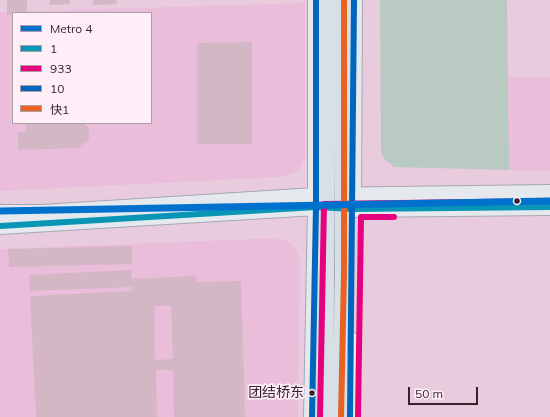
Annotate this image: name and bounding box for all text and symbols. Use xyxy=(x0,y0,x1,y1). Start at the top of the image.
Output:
legend xyxy=(12,12,152,124)
text: Metro 4 xyxy=(50,21,92,36)
text: 1 xyxy=(50,41,57,56)
text: 933 xyxy=(50,61,72,76)
text: 10 xyxy=(50,81,64,96)
text: 快1 xyxy=(50,102,69,117)
unlabelled marker xyxy=(512,196,522,206)
scale bar xyxy=(410,379,480,405)
place label: 团结桥东 xyxy=(248,385,304,401)
text: 50 m xyxy=(415,386,443,401)
marker: 团结桥东 xyxy=(307,388,317,398)

